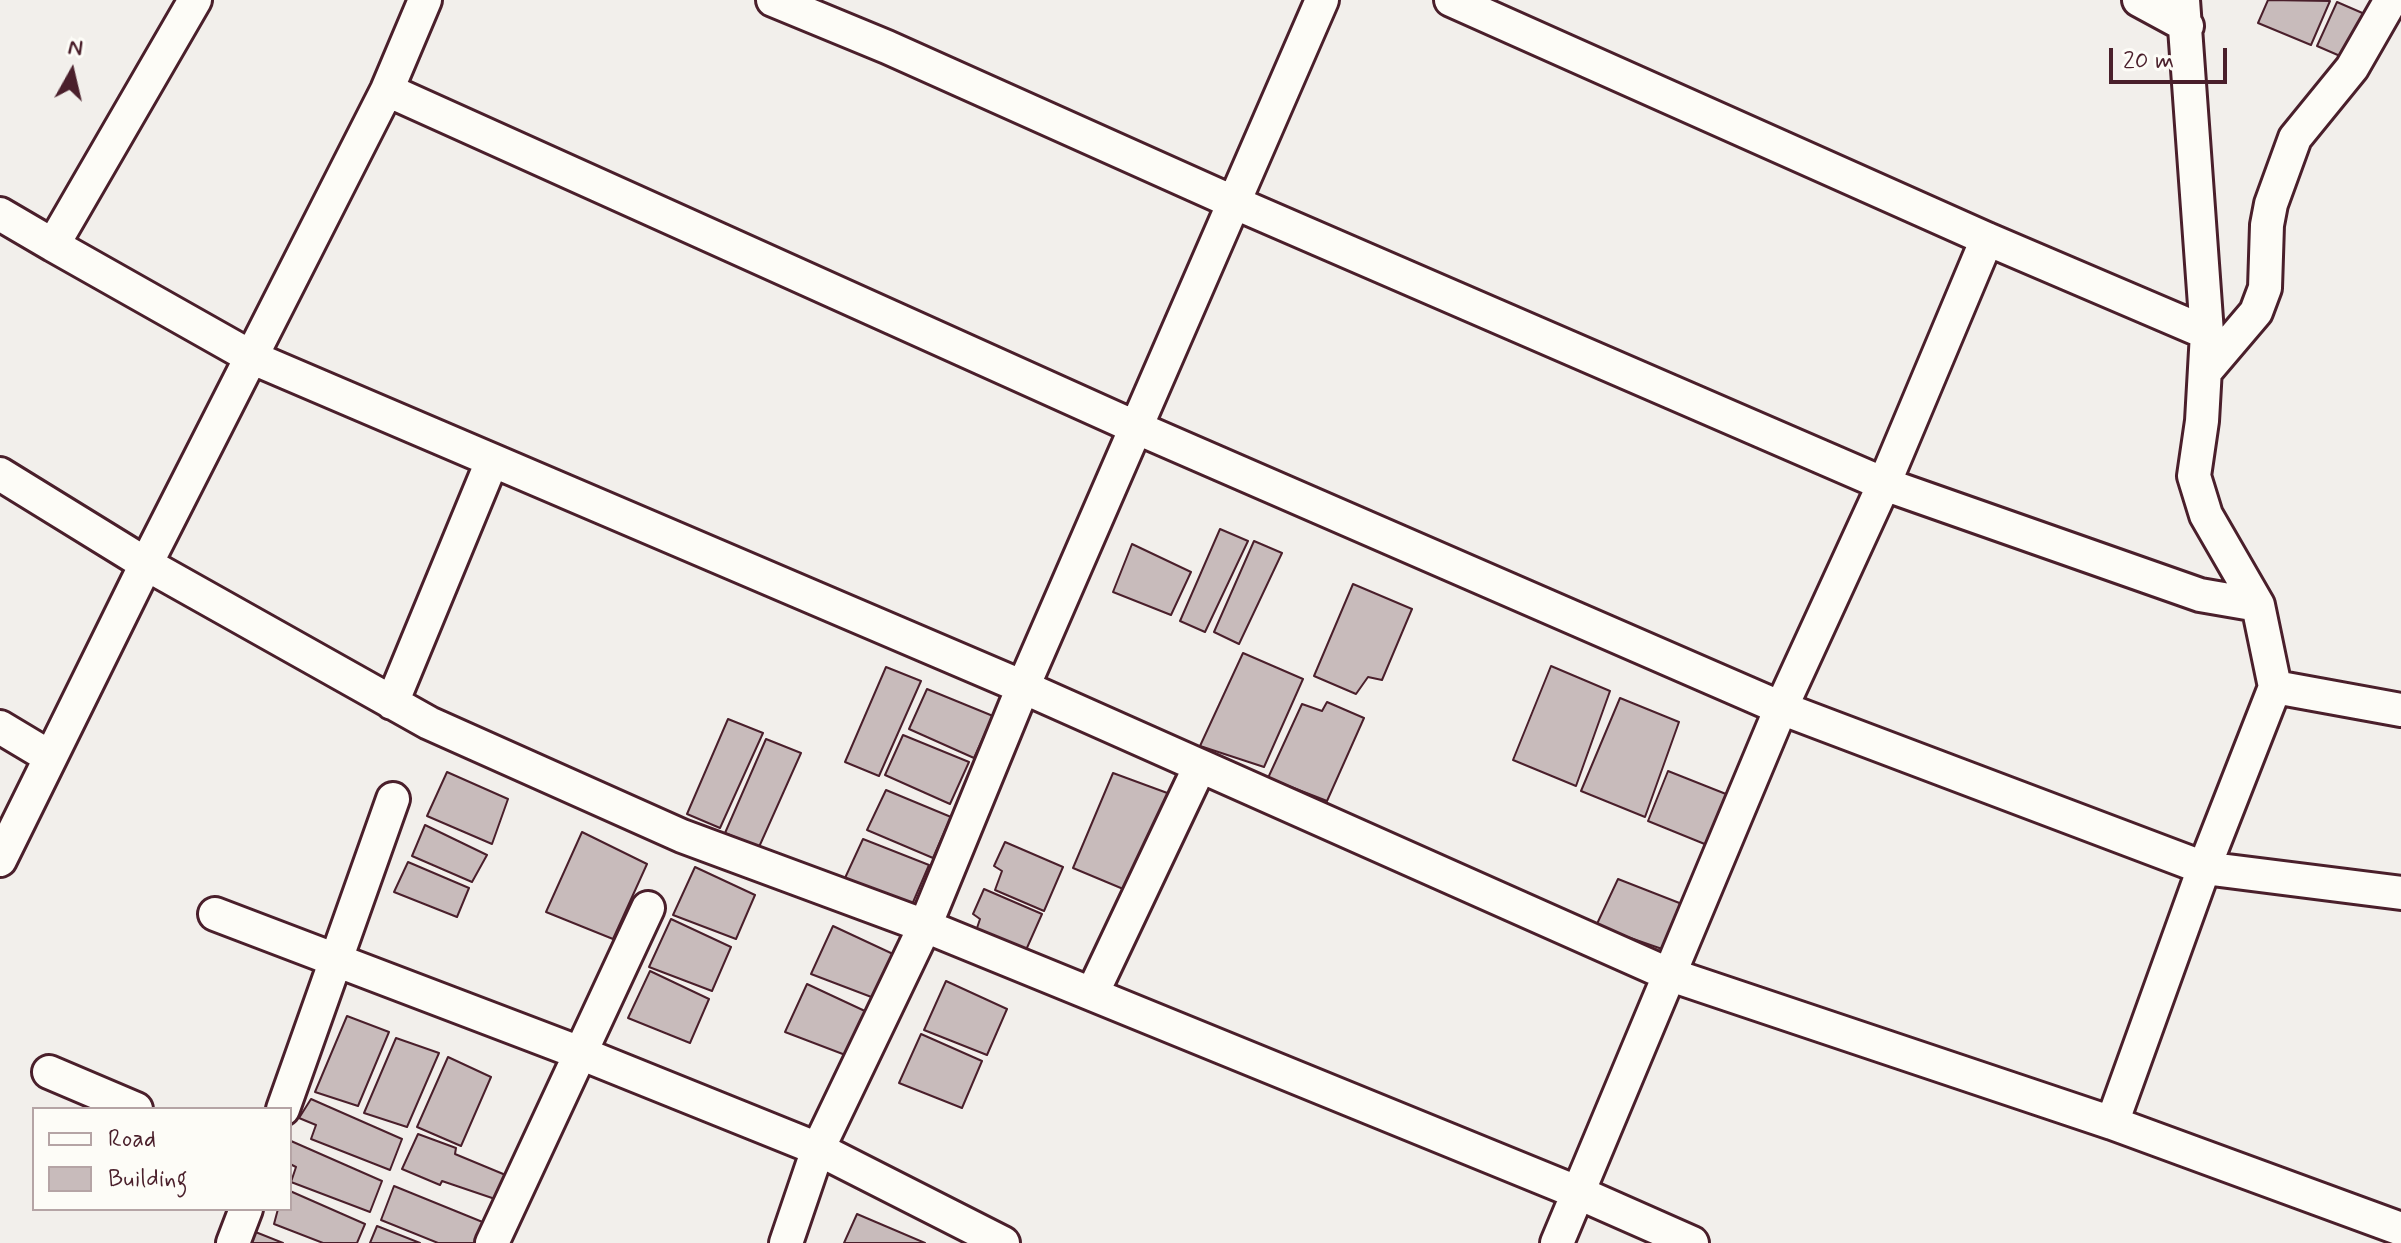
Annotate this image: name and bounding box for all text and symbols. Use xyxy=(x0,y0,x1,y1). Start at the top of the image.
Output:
north arrow xyxy=(32,32,112,112)
scale bar xyxy=(2113,32,2231,82)
text: N xyxy=(66,33,85,63)
text: 20 m xyxy=(2123,46,2174,77)
legend xyxy=(32,1107,292,1211)
text: Road xyxy=(108,1124,156,1155)
text: Building xyxy=(108,1164,188,1195)

